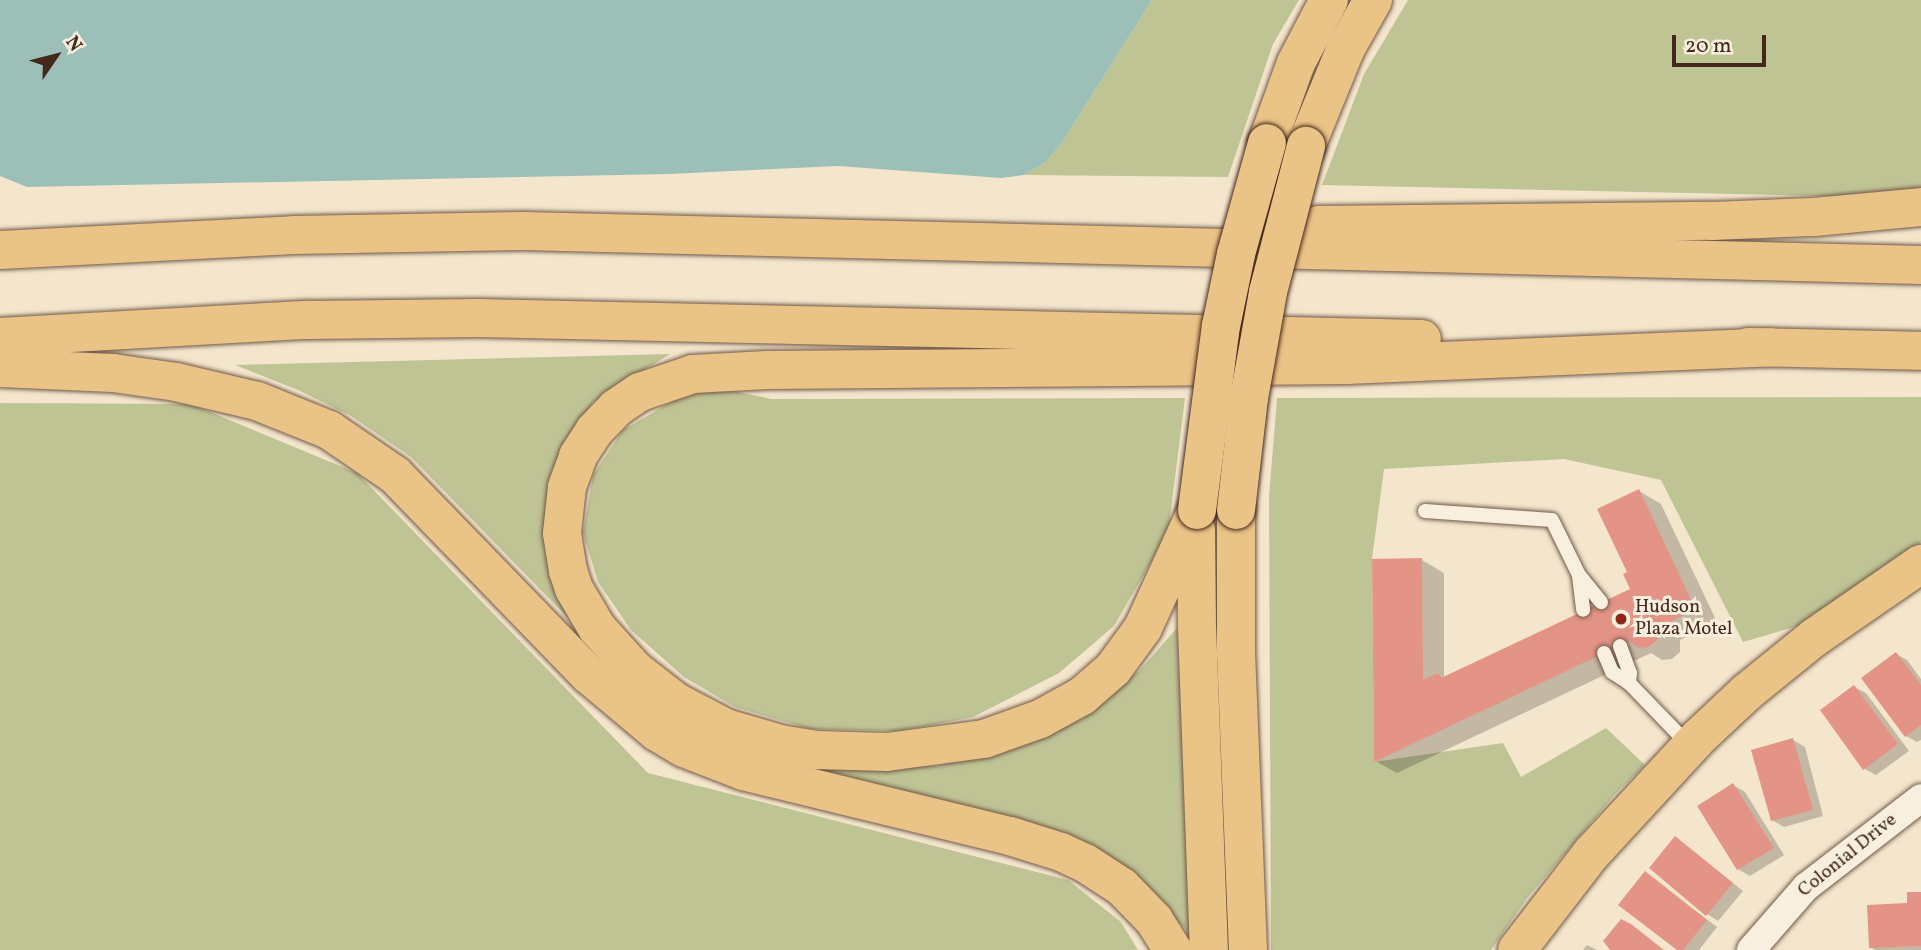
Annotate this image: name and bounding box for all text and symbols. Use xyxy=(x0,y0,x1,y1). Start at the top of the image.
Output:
north arrow xyxy=(21,21,91,91)
scale bar xyxy=(1676,21,1770,65)
text: N xyxy=(59,31,88,57)
text: 20 m xyxy=(1685,32,1731,61)
place label: Hudson Plaza Motel xyxy=(1635,597,1733,641)
marker: Hudson Plaza Motel xyxy=(1613,611,1629,627)
street label: Colonial Drive xyxy=(1794,809,1902,903)

